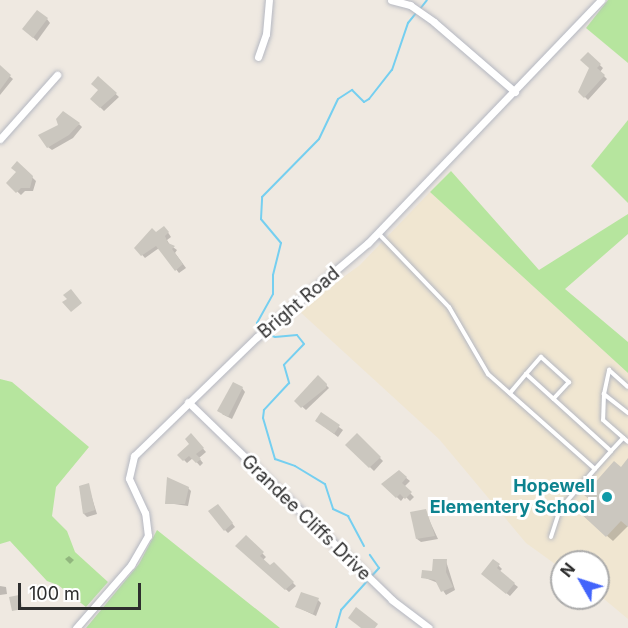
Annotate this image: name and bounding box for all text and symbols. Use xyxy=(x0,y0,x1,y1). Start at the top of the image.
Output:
street label: Bright Road xyxy=(254,263,344,343)
street label: Grandee Cliffs Drive xyxy=(237,451,375,585)
place label: Hopewell Elementery School xyxy=(430,476,595,518)
marker: Hopewell Elementery School xyxy=(600,490,614,504)
north arrow xyxy=(550,550,610,610)
text: N xyxy=(556,559,579,581)
scale bar xyxy=(21,571,144,609)
text: 100 m xyxy=(29,583,80,604)

